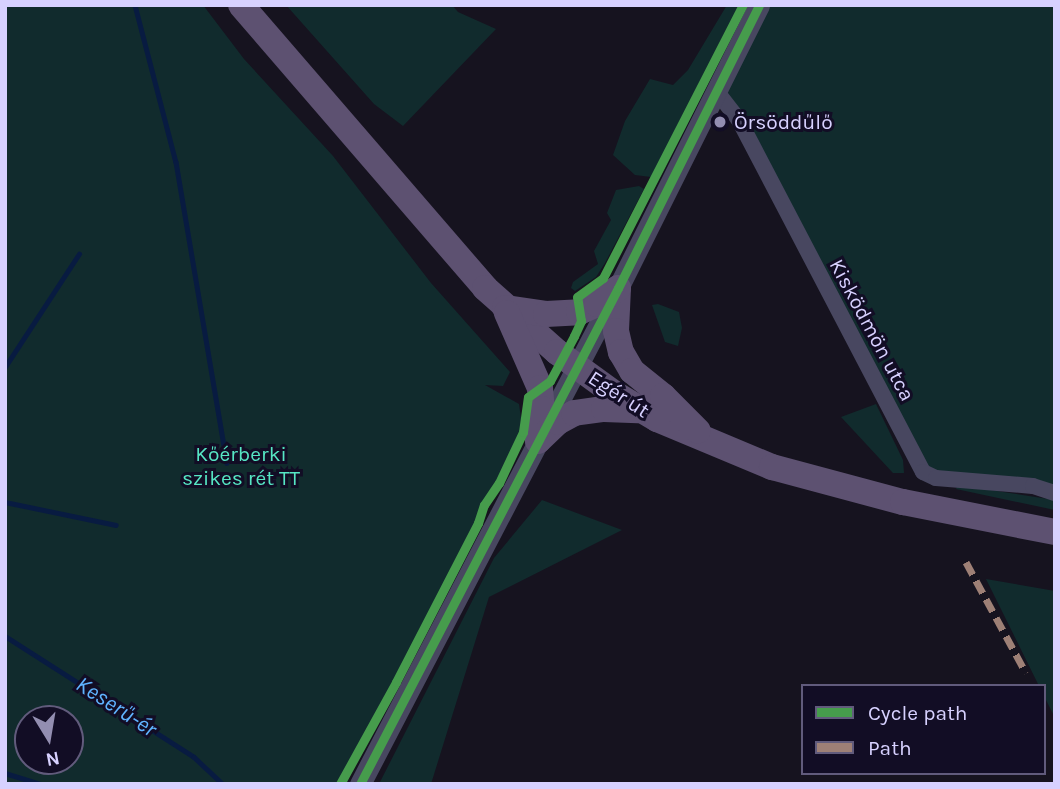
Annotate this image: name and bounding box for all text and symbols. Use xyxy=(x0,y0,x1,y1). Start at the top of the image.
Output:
place label: Örsöddűlő xyxy=(734,109,833,135)
marker: Örsöddűlő xyxy=(712,114,728,130)
street label: Kisködmön utca xyxy=(824,255,920,405)
street label: Egér út xyxy=(584,365,654,423)
park label: Kőérberki szikes rét TT xyxy=(182,441,300,491)
water label: Keserű-ér xyxy=(70,671,162,743)
legend xyxy=(801,684,1046,775)
text: Cycle path xyxy=(868,701,968,725)
north arrow xyxy=(14,705,84,775)
text: Path xyxy=(868,736,912,760)
text: N xyxy=(44,747,61,771)

